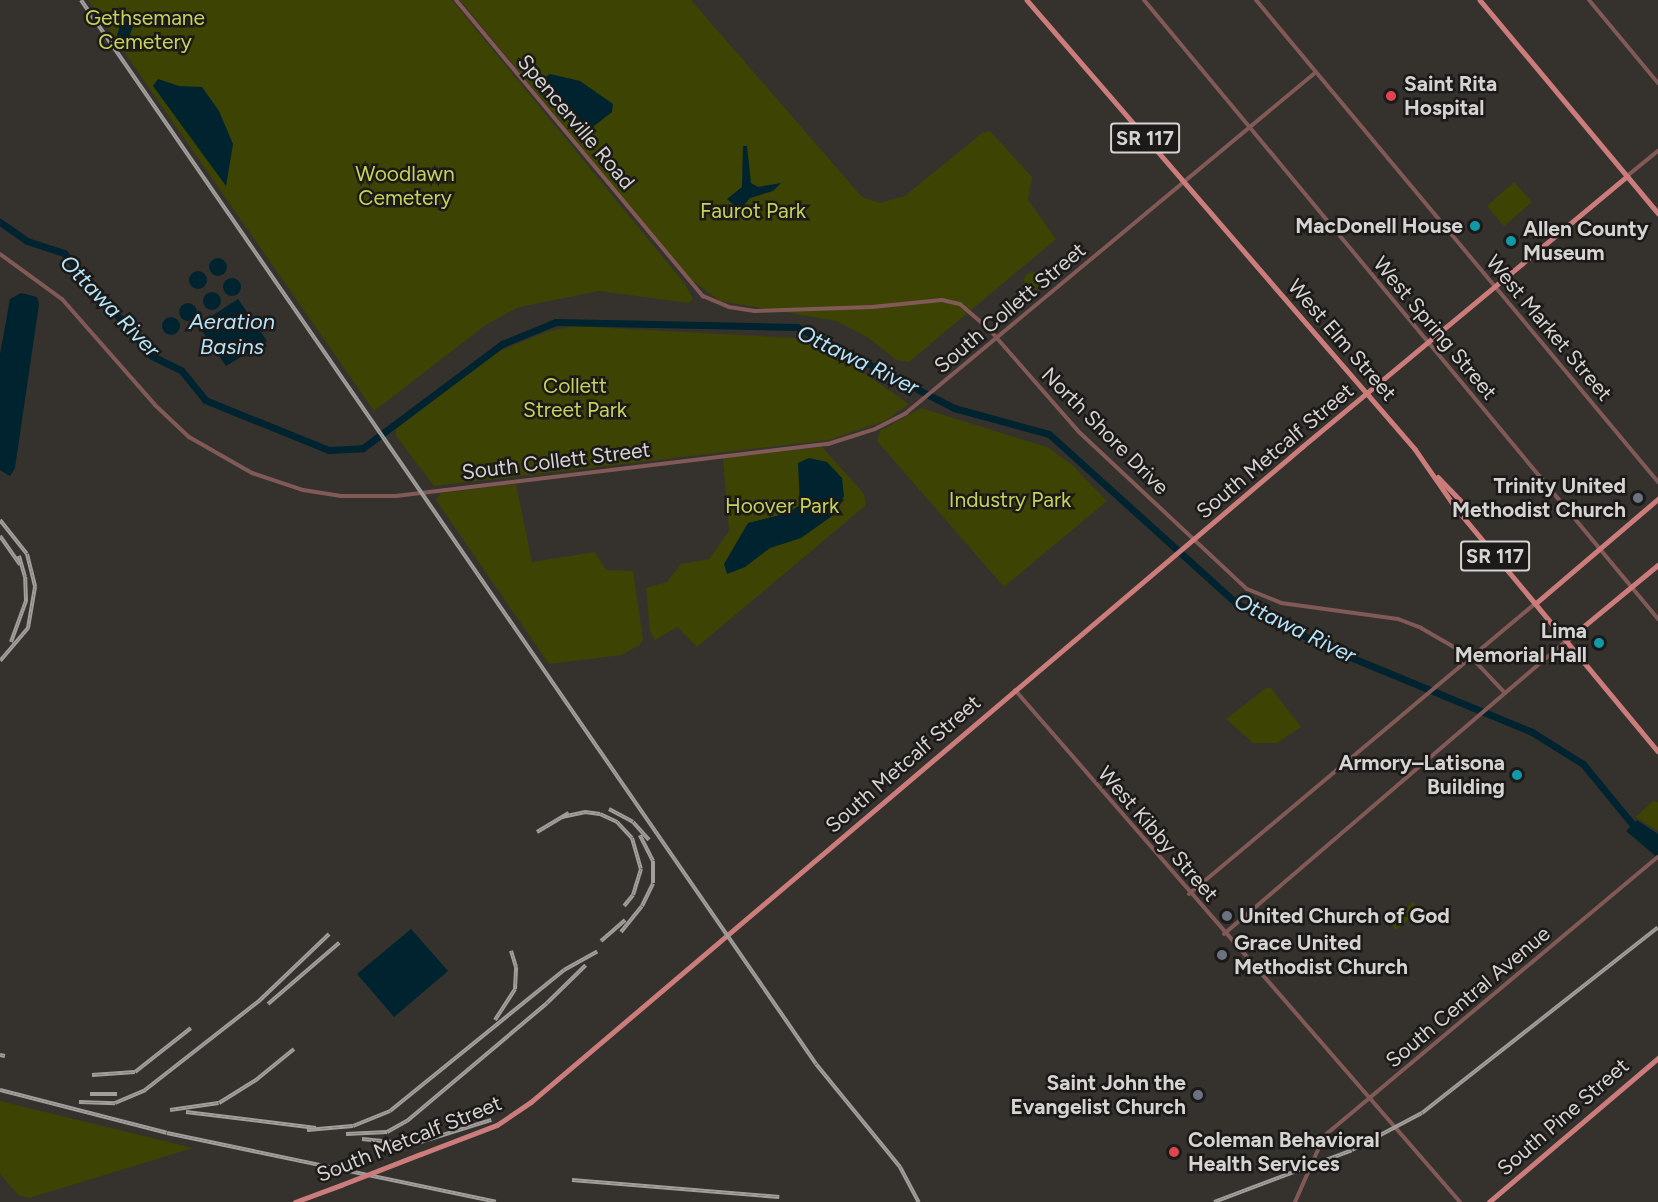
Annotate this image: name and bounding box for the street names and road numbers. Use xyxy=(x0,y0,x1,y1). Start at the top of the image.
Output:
street label: Spencerville Road xyxy=(512,49,640,195)
road number: SR 117 xyxy=(1109,121,1181,155)
street label: South Collett Street xyxy=(929,237,1091,379)
street label: West Market Street xyxy=(1481,250,1617,406)
street label: West Spring Street xyxy=(1368,251,1502,405)
street label: West Elm Street xyxy=(1282,274,1402,406)
street label: North Shore Drive xyxy=(1036,362,1174,500)
street label: South Metcalf Street xyxy=(1191,378,1359,524)
street label: South Collett Street xyxy=(460,437,652,485)
road number: SR 117 xyxy=(1459,539,1531,573)
street label: South Metcalf Street xyxy=(820,690,986,838)
street label: West Kibby Street xyxy=(1092,761,1224,907)
street label: South Central Avenue xyxy=(1381,921,1555,1073)
street label: South Pine Street xyxy=(1492,1053,1634,1181)
street label: South Metcalf Street xyxy=(313,1090,505,1188)

